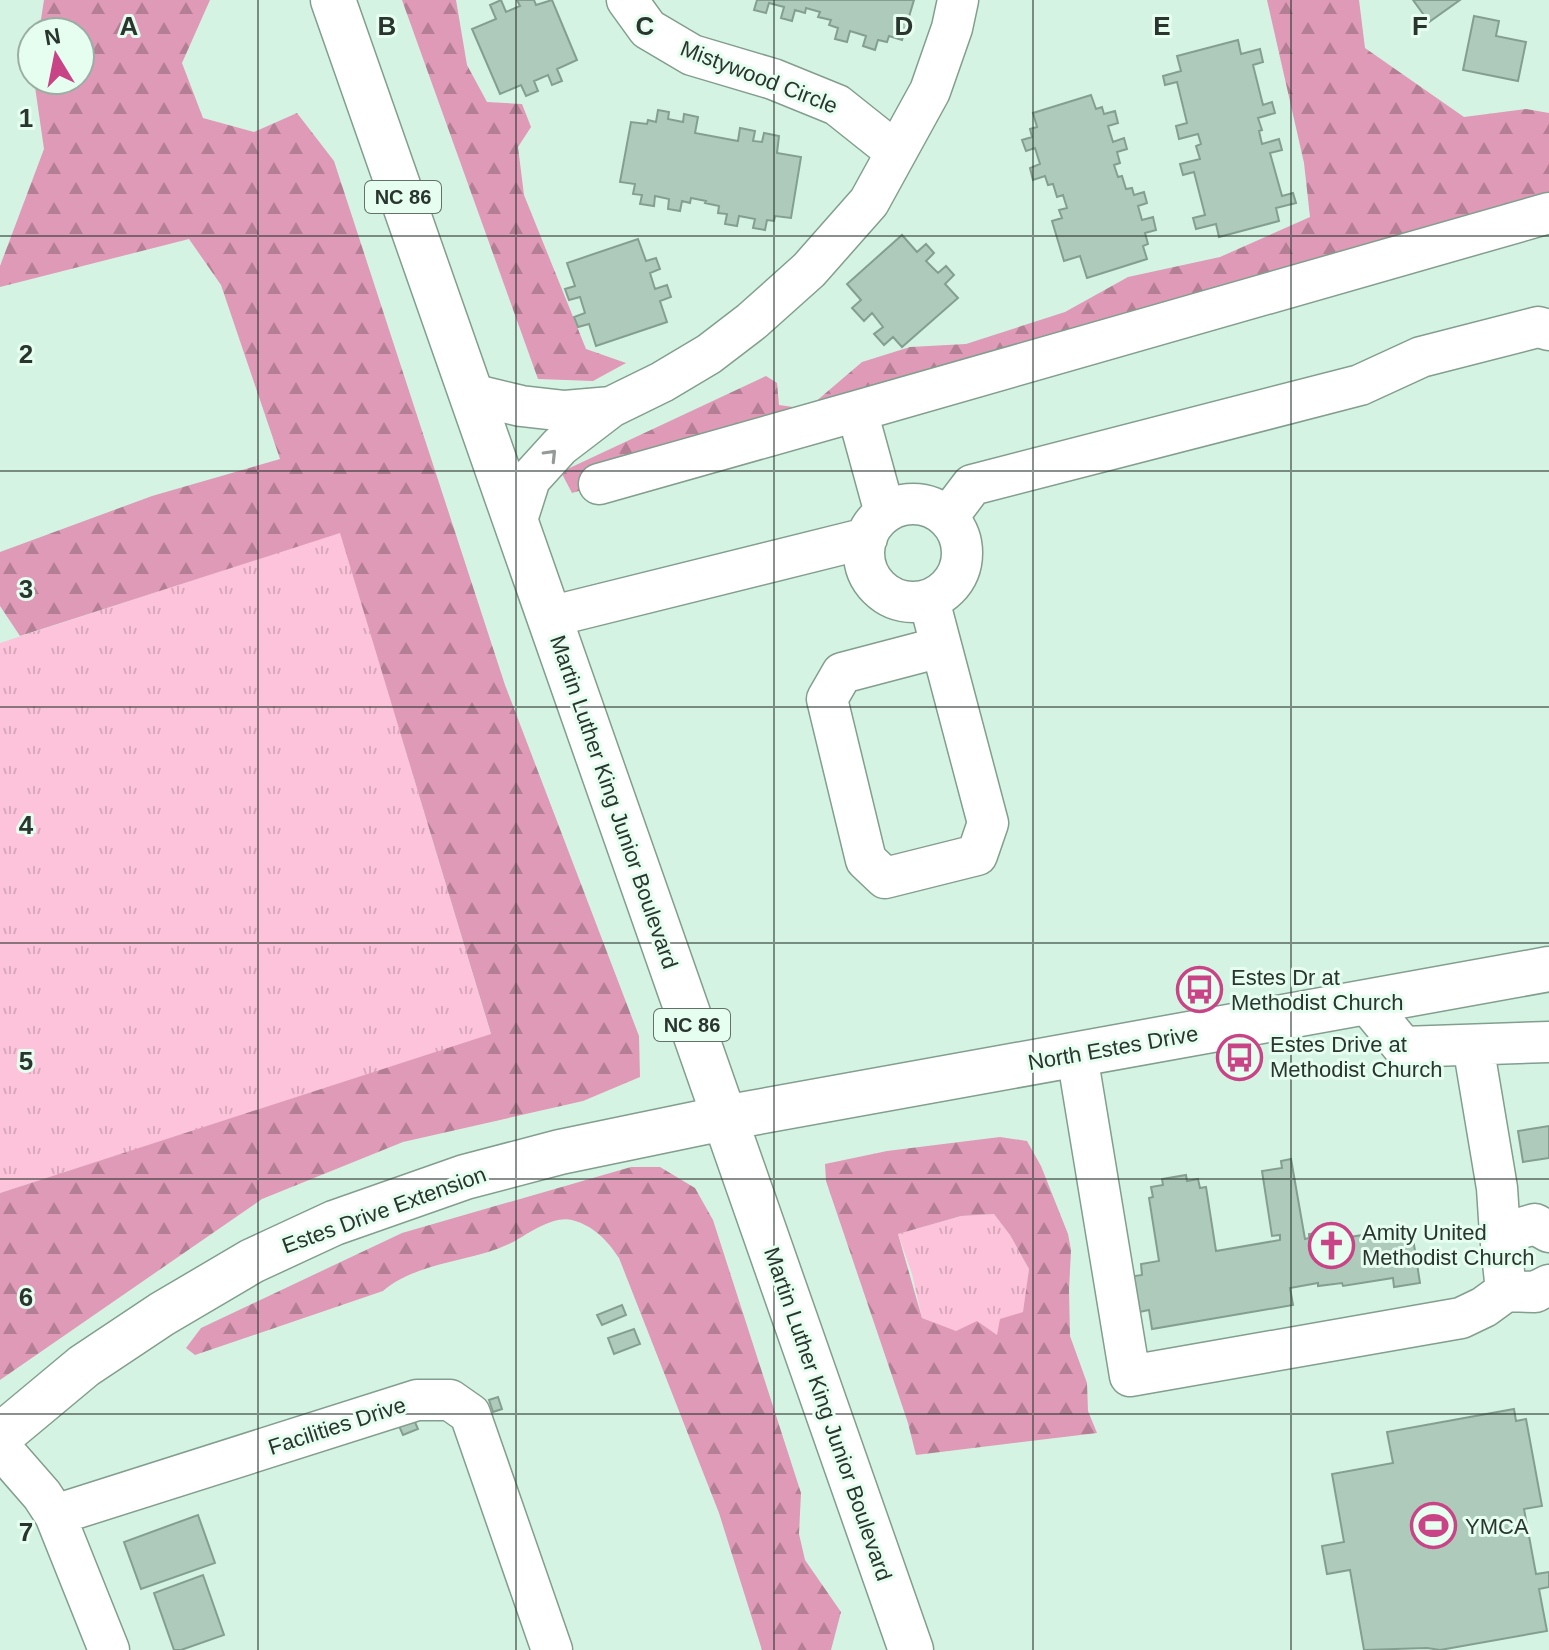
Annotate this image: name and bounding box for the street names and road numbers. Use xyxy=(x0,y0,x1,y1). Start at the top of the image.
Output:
street label: Mistywood Circle xyxy=(677,36,841,118)
road number: NC 86 xyxy=(365,181,441,213)
street label: Martin Luther King Junior Boulevard xyxy=(545,632,683,972)
road number: NC 86 xyxy=(654,1009,730,1041)
street label: North Estes Drive xyxy=(1026,1021,1200,1075)
street label: Estes Drive Extension xyxy=(279,1161,489,1259)
street label: Martin Luther King Junior Boulevard xyxy=(759,1244,897,1584)
street label: Facilities Drive xyxy=(265,1392,409,1460)

